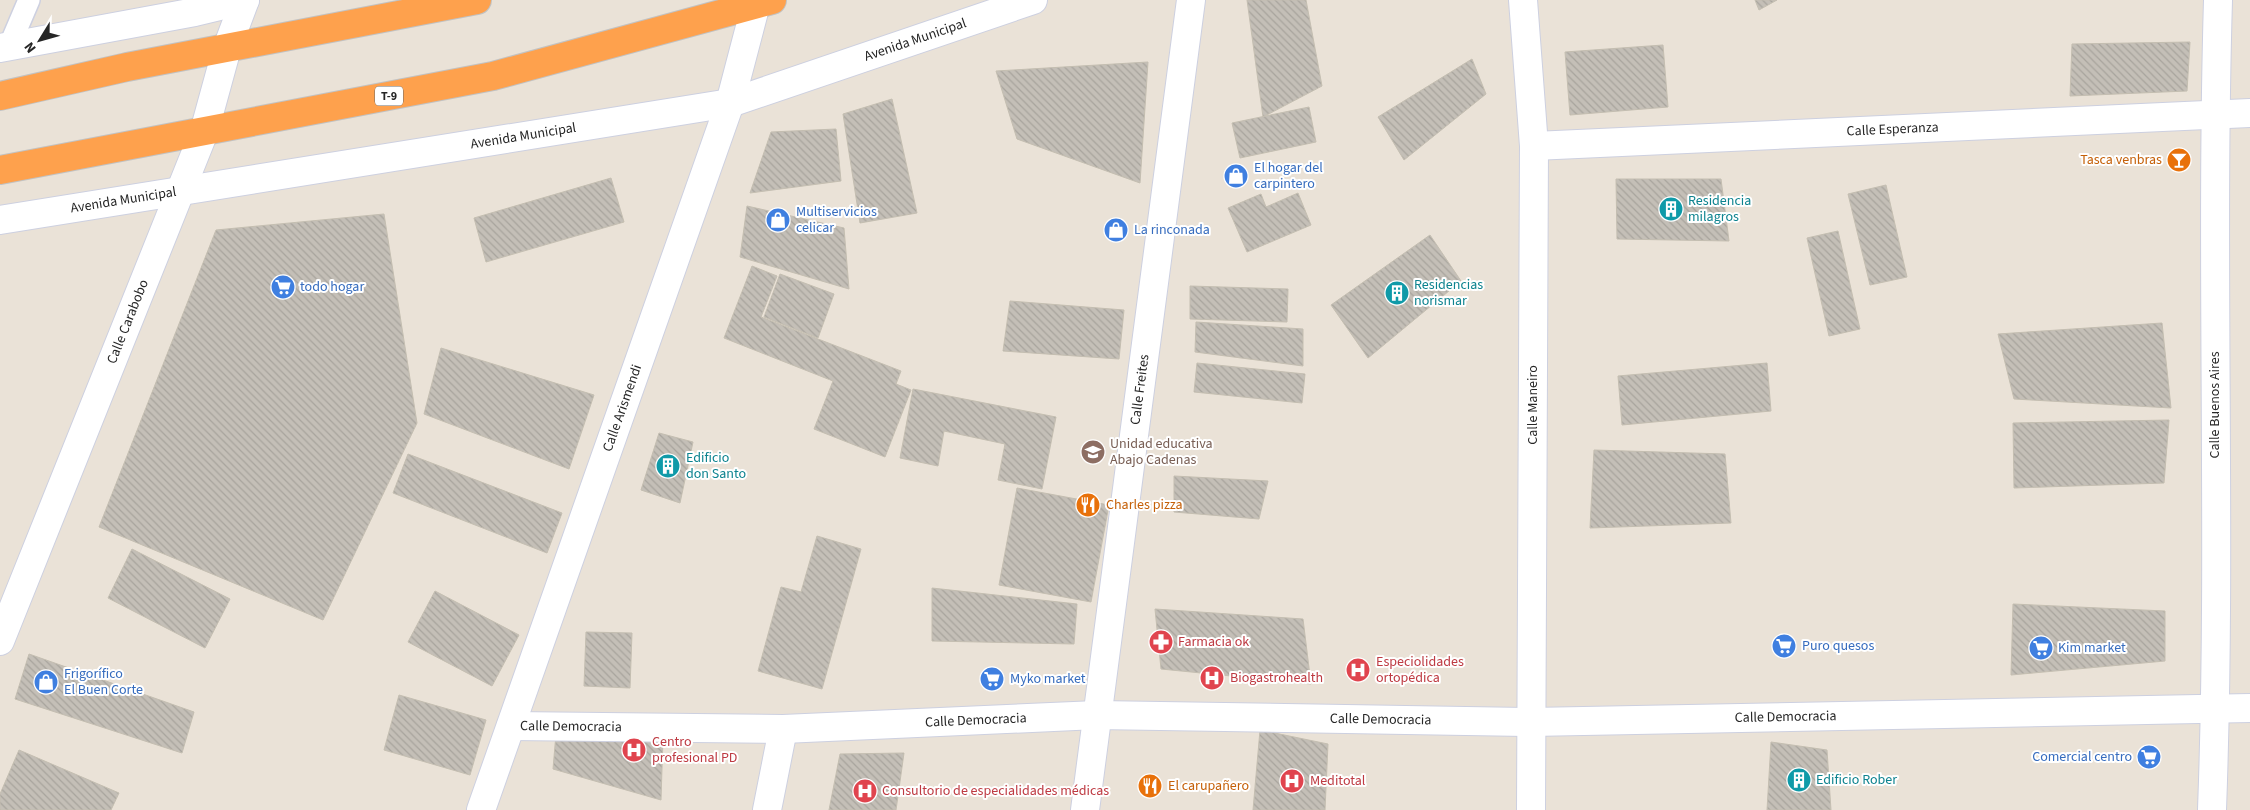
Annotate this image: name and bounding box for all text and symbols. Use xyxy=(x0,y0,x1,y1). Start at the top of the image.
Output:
street label: Avenida Municipal xyxy=(862,13,969,67)
north arrow xyxy=(15,15,65,65)
text: N xyxy=(20,37,41,57)
road number: T-9 xyxy=(375,86,403,105)
street label: Calle Esperanza xyxy=(1846,117,1939,142)
street label: Avenida Municipal xyxy=(469,118,578,154)
bar icon: Tasca venbras xyxy=(2166,147,2192,173)
place label: Tasca venbras xyxy=(2080,150,2162,170)
place label: El hogar del carpintero xyxy=(1254,158,1323,194)
shop icon: El hogar del carpintero xyxy=(1223,163,1249,189)
street label: Avenida Municipal xyxy=(69,182,178,219)
place label: Residencia milagros xyxy=(1688,191,1751,227)
building icon: Residencia milagros xyxy=(1658,196,1684,222)
place label: Multiservicios celicar xyxy=(796,202,877,238)
shop icon: Multiservicios celicar xyxy=(765,207,791,233)
shop icon: La rinconada xyxy=(1103,217,1129,243)
place label: La rinconada xyxy=(1134,220,1210,240)
supermarket icon: todo hogar xyxy=(270,274,296,300)
place label: Residencias norismar xyxy=(1414,275,1483,311)
street label: Calle Carabobo xyxy=(102,277,154,367)
place label: todo hogar xyxy=(300,277,364,297)
building icon: Residencias norismar xyxy=(1384,280,1410,306)
street label: Calle Buenos Aires xyxy=(2205,351,2225,459)
street label: Calle Freites xyxy=(1125,353,1155,426)
street label: Calle Arismendi xyxy=(598,362,647,455)
street label: Calle Maneiro xyxy=(1523,365,1543,445)
place label: Unidad educativa Abajo Cadenas xyxy=(1110,434,1212,470)
school or university icon: Unidad educativa Abajo Cadenas xyxy=(1080,439,1106,465)
place label: Edificio don Santo xyxy=(686,448,746,484)
building icon: Edificio don Santo xyxy=(655,453,681,479)
restaurant icon: Charles pizza xyxy=(1075,492,1101,518)
place label: Charles pizza xyxy=(1106,495,1183,515)
pharmacy icon: Farmacia ok xyxy=(1148,629,1174,655)
place label: Farmacia ok xyxy=(1178,632,1249,652)
supermarket icon: Puro quesos xyxy=(1771,633,1797,659)
supermarket icon: Kim market xyxy=(2028,635,2054,661)
place label: Puro quesos xyxy=(1802,636,1874,656)
place label: Kim market xyxy=(2058,638,2126,658)
place label: Especiolidades ortopédica xyxy=(1376,652,1464,688)
hospital icon: Especiolidades ortopédica xyxy=(1345,657,1371,683)
place label: Frigorífico El Buen Corte xyxy=(64,664,143,700)
hospital icon: Biogastrohealth xyxy=(1199,665,1225,691)
supermarket icon: Myko market xyxy=(979,666,1005,692)
place label: Biogastrohealth xyxy=(1230,668,1323,688)
shop icon: Frigorífico El Buen Corte xyxy=(33,669,59,695)
place label: Myko market xyxy=(1010,669,1086,689)
street label: Calle Democracia xyxy=(1735,706,1837,728)
street label: Calle Democracia xyxy=(925,708,1027,733)
street label: Calle Democracia xyxy=(1330,709,1432,730)
street label: Calle Democracia xyxy=(520,716,622,737)
place label: Centro profesional PD xyxy=(652,732,737,768)
hospital icon: Centro profesional PD xyxy=(621,737,647,763)
supermarket icon: Comercial centro xyxy=(2136,744,2162,770)
place label: Comercial centro xyxy=(2032,747,2132,767)
building icon: Edificio Rober xyxy=(1786,767,1812,793)
hospital icon: Meditotal xyxy=(1279,768,1305,794)
place label: Edificio Rober xyxy=(1816,770,1897,790)
place label: Meditotal xyxy=(1310,771,1366,791)
restaurant icon: El carupañero xyxy=(1137,773,1163,799)
place label: El carupañero xyxy=(1168,776,1249,796)
hospital icon: Consultorio de especialidades médicas xyxy=(852,778,878,804)
place label: Consultorio de especialidades médicas xyxy=(882,781,1109,801)

